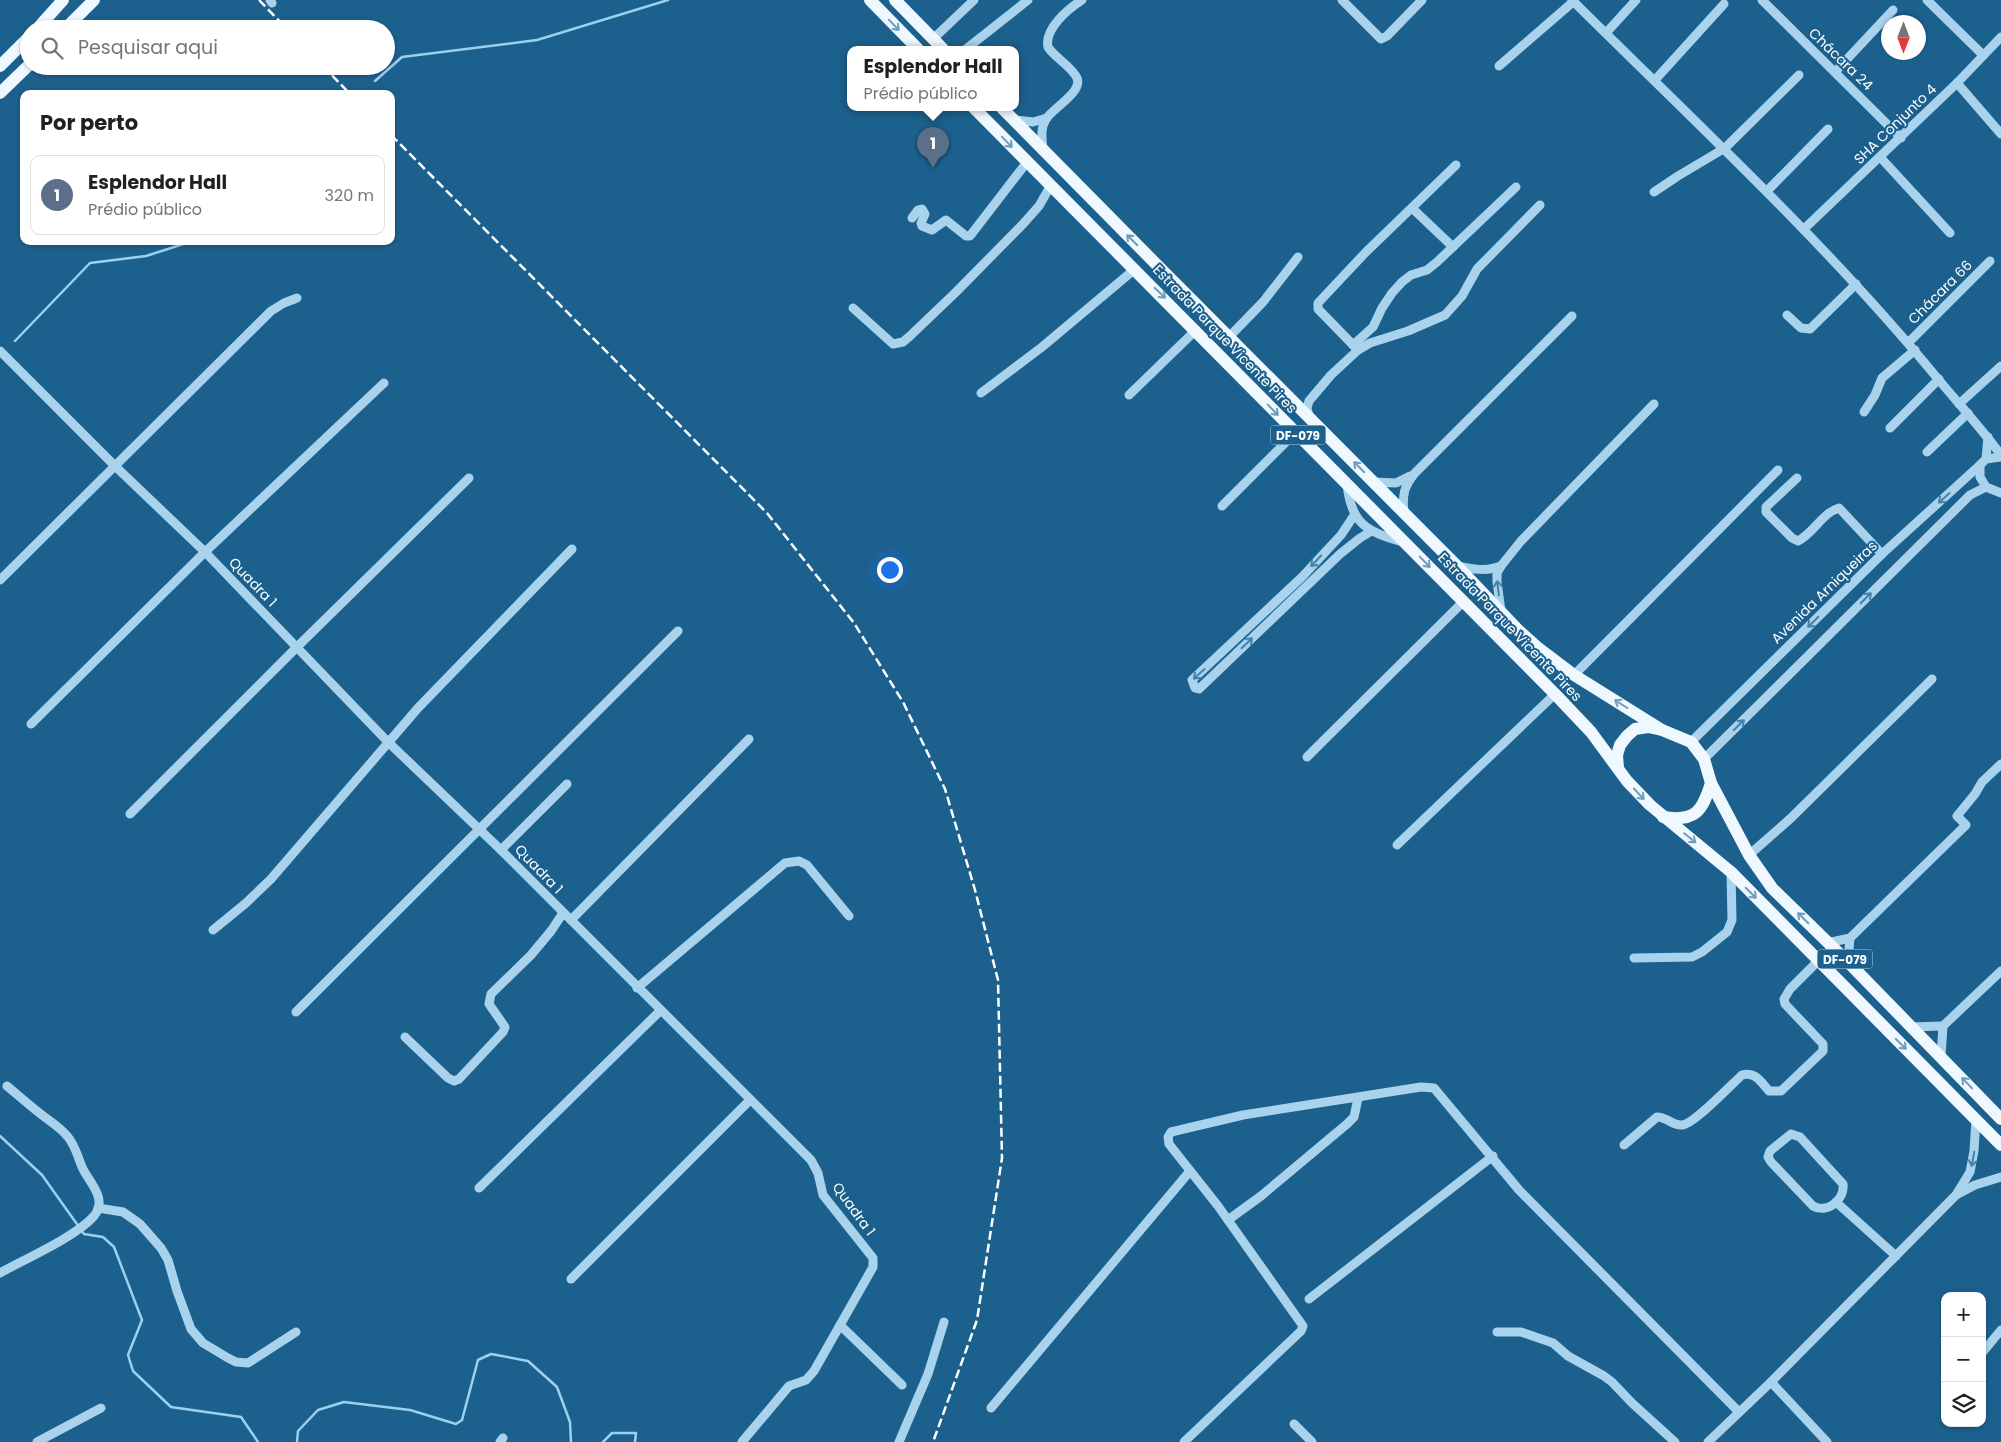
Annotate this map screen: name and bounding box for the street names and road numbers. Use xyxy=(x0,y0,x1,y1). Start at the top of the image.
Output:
street label: Chácara 24 xyxy=(1804,23,1878,95)
street label: SHA Conjunto 4 xyxy=(1849,79,1941,169)
street label: Chácara 66 xyxy=(1903,255,1977,329)
street label: Estrada Parque Vicente Pires xyxy=(1148,260,1302,418)
road number: DF-079 xyxy=(1270,426,1326,444)
street label: Avenida Arniqueiras xyxy=(1766,536,1882,648)
street label: Estrada Parque Vicente Pires xyxy=(1433,548,1587,706)
street label: Quadra 1 xyxy=(224,553,282,611)
street label: Quadra 1 xyxy=(510,840,568,898)
road number: DF-079 xyxy=(1818,950,1872,969)
street label: Quadra 1 xyxy=(828,1178,880,1240)

